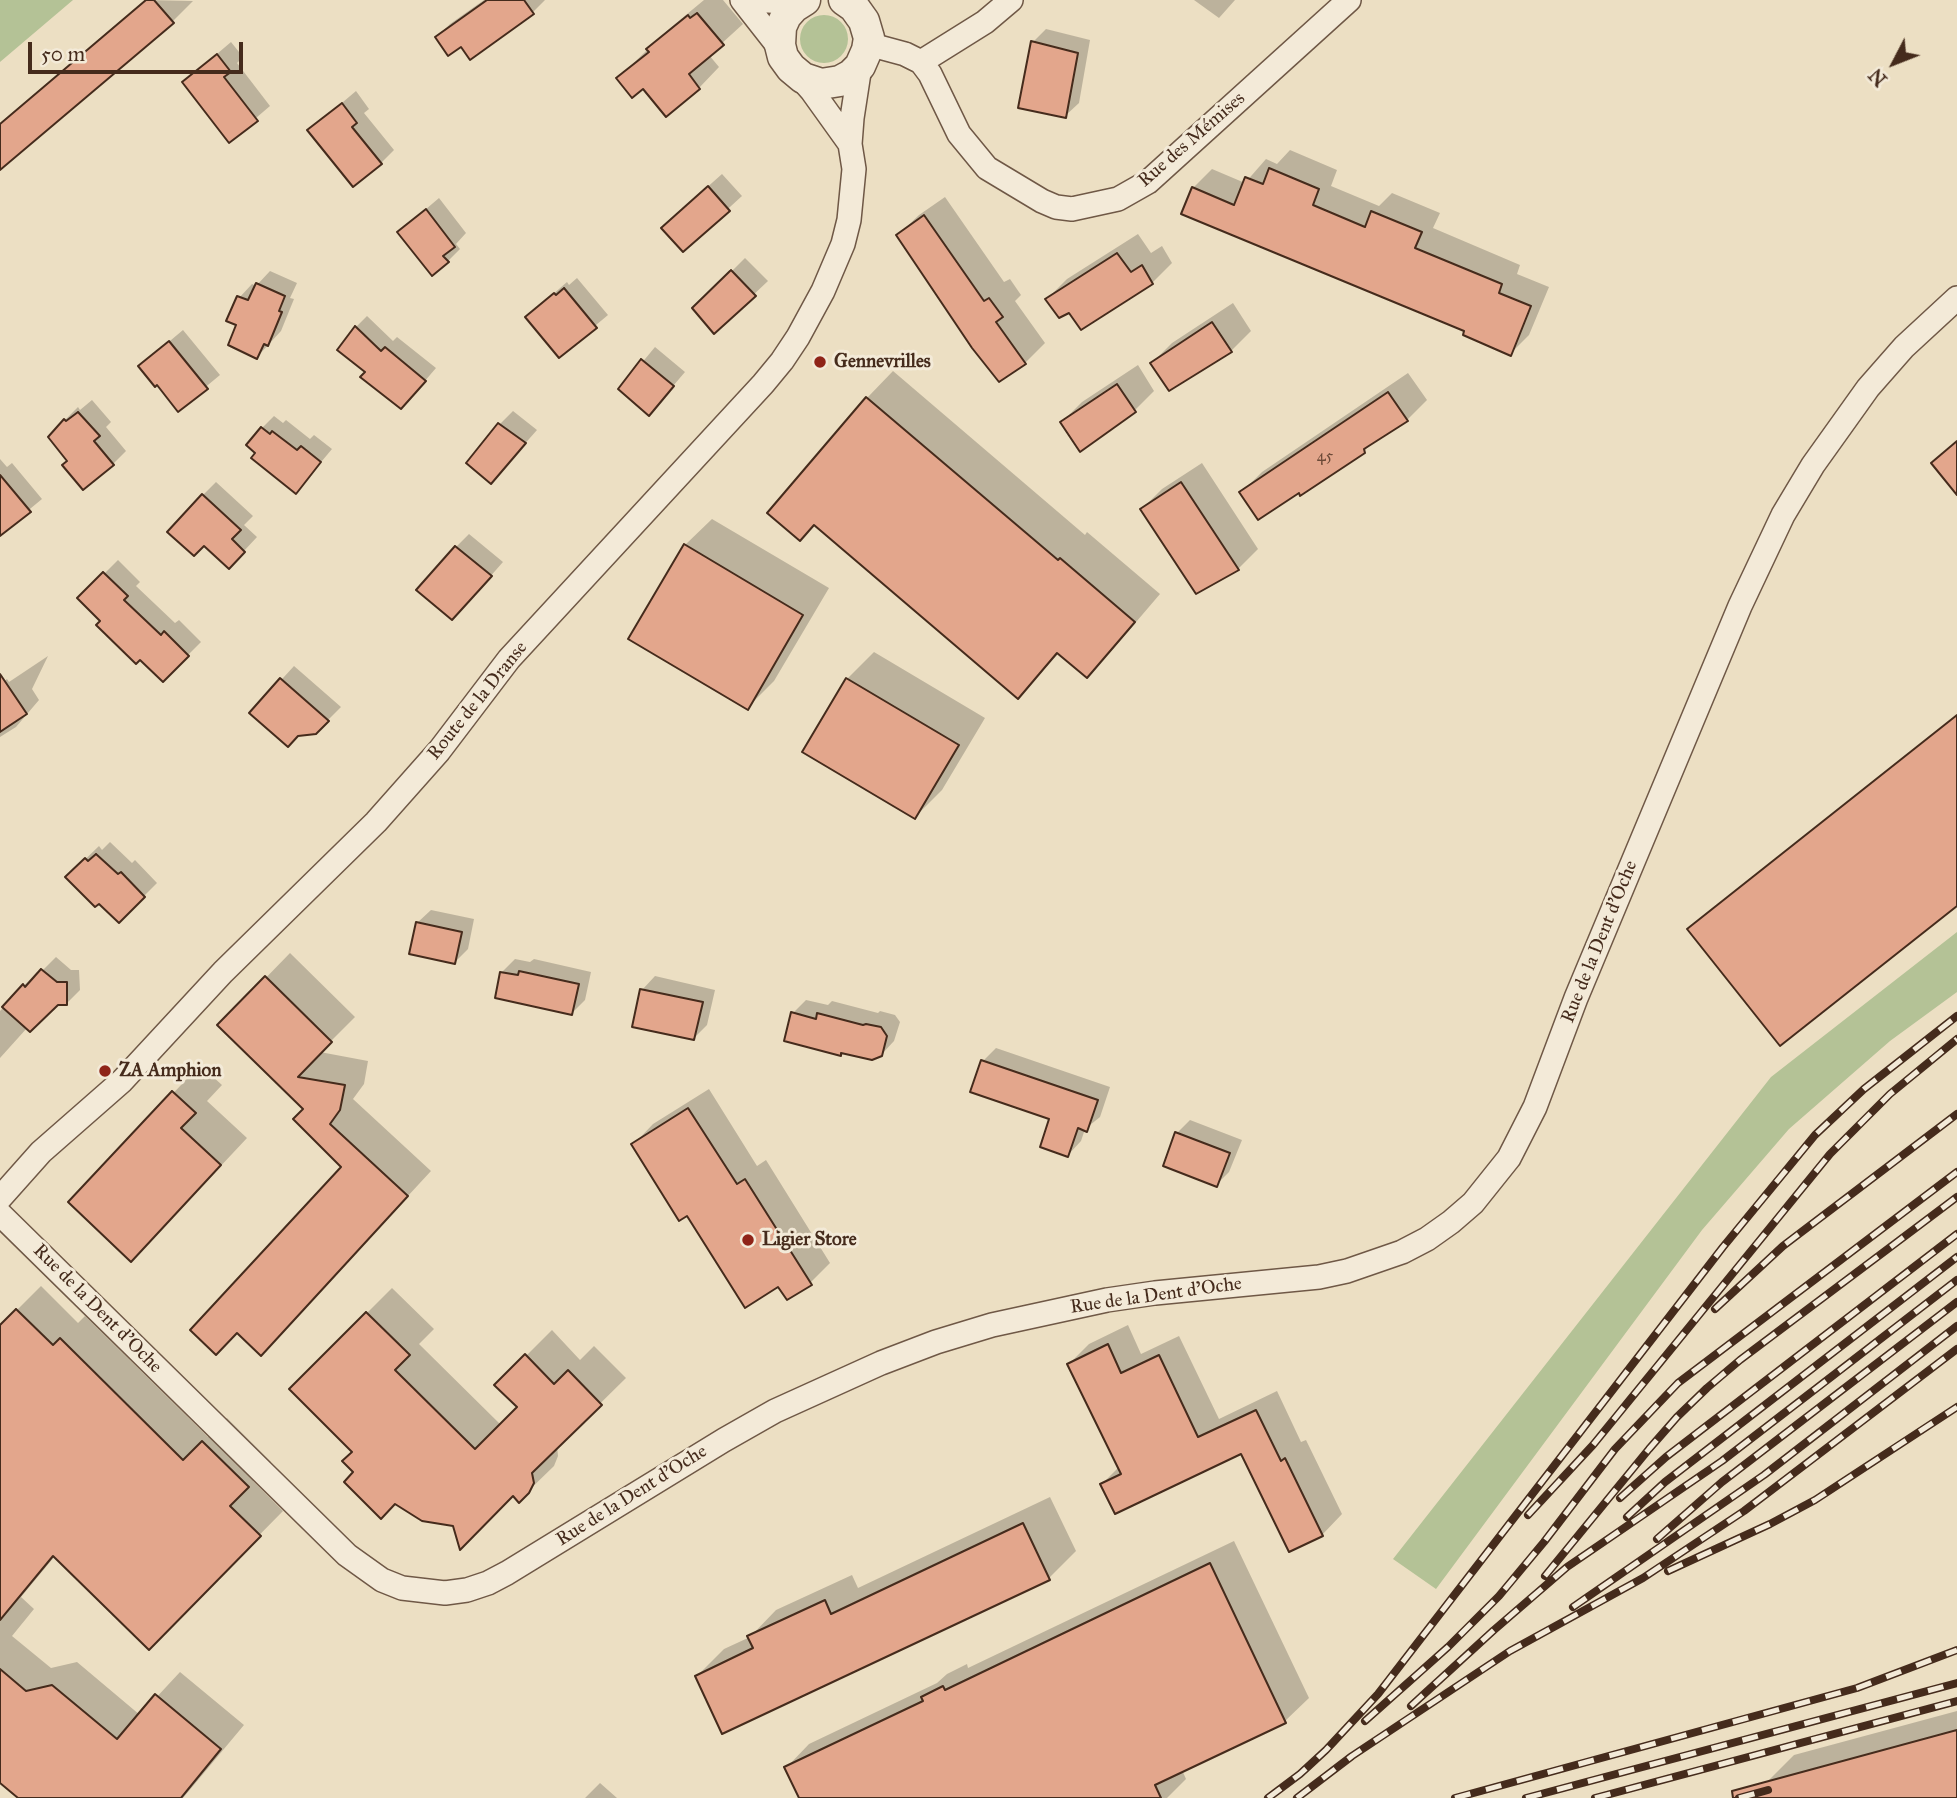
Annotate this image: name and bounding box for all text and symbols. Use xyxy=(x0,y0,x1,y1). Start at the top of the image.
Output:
scale bar xyxy=(32,28,247,72)
north arrow xyxy=(1859,28,1929,98)
text: 50 m xyxy=(41,41,85,67)
text: N xyxy=(1864,64,1892,91)
street label: Rue des Mémises xyxy=(1134,87,1250,193)
place label: Gennevrilles xyxy=(834,351,931,373)
marker: Gennevrilles xyxy=(812,354,828,370)
house number: 45 xyxy=(1317,447,1333,467)
street label: Route de la Dranse xyxy=(423,637,533,765)
street label: Rue de la Dent d'Oche xyxy=(1557,857,1643,1027)
place label: ZA Amphion xyxy=(119,1060,222,1082)
marker: ZA Amphion xyxy=(97,1063,113,1079)
place label: Ligier Store xyxy=(762,1229,857,1251)
marker: Ligier Store xyxy=(740,1232,756,1248)
street label: Rue de la Dent d'Oche xyxy=(28,1240,166,1378)
street label: Rue de la Dent d'Oche xyxy=(1069,1273,1243,1319)
street label: Rue de la Dent d'Oche xyxy=(553,1440,711,1552)

